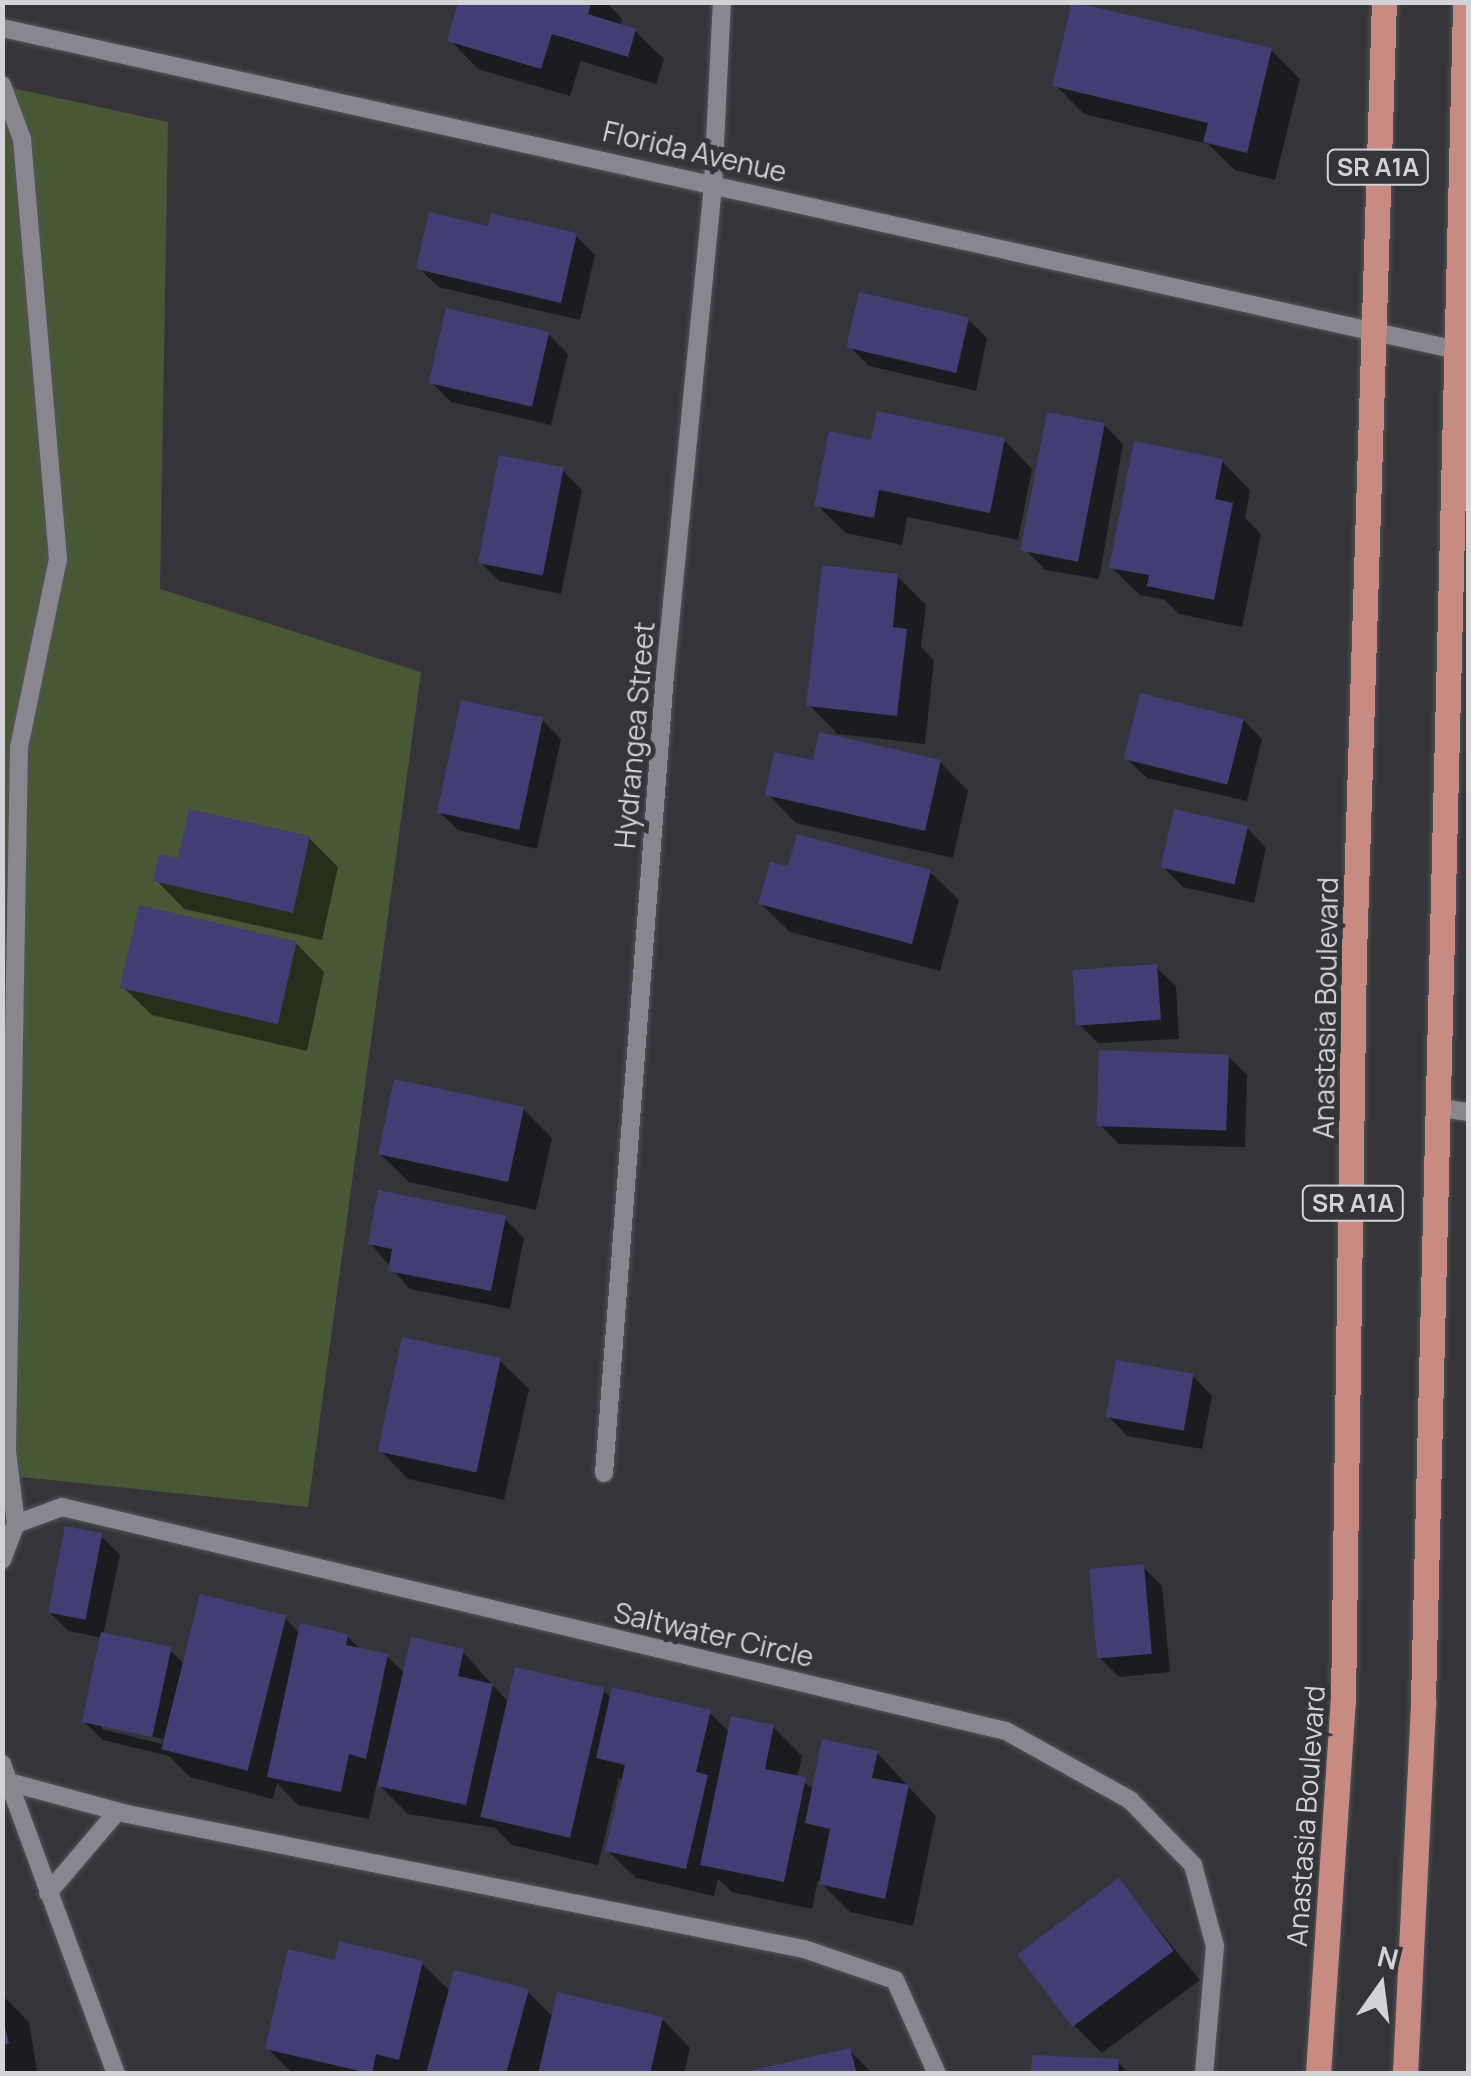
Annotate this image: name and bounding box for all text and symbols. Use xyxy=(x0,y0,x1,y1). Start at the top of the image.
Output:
street label: Florida Avenue xyxy=(600,114,790,188)
road number: SR A1A xyxy=(1326,147,1430,187)
street label: Hydrangea Street xyxy=(607,620,661,850)
street label: Anastasia Boulevard xyxy=(1306,877,1344,1139)
road number: SR A1A xyxy=(1300,1183,1406,1223)
street label: Saltwater Circle xyxy=(611,1595,817,1673)
street label: Anastasia Boulevard xyxy=(1279,1684,1331,1948)
north arrow xyxy=(1331,1936,1431,2036)
text: N xyxy=(1374,1936,1403,1978)

